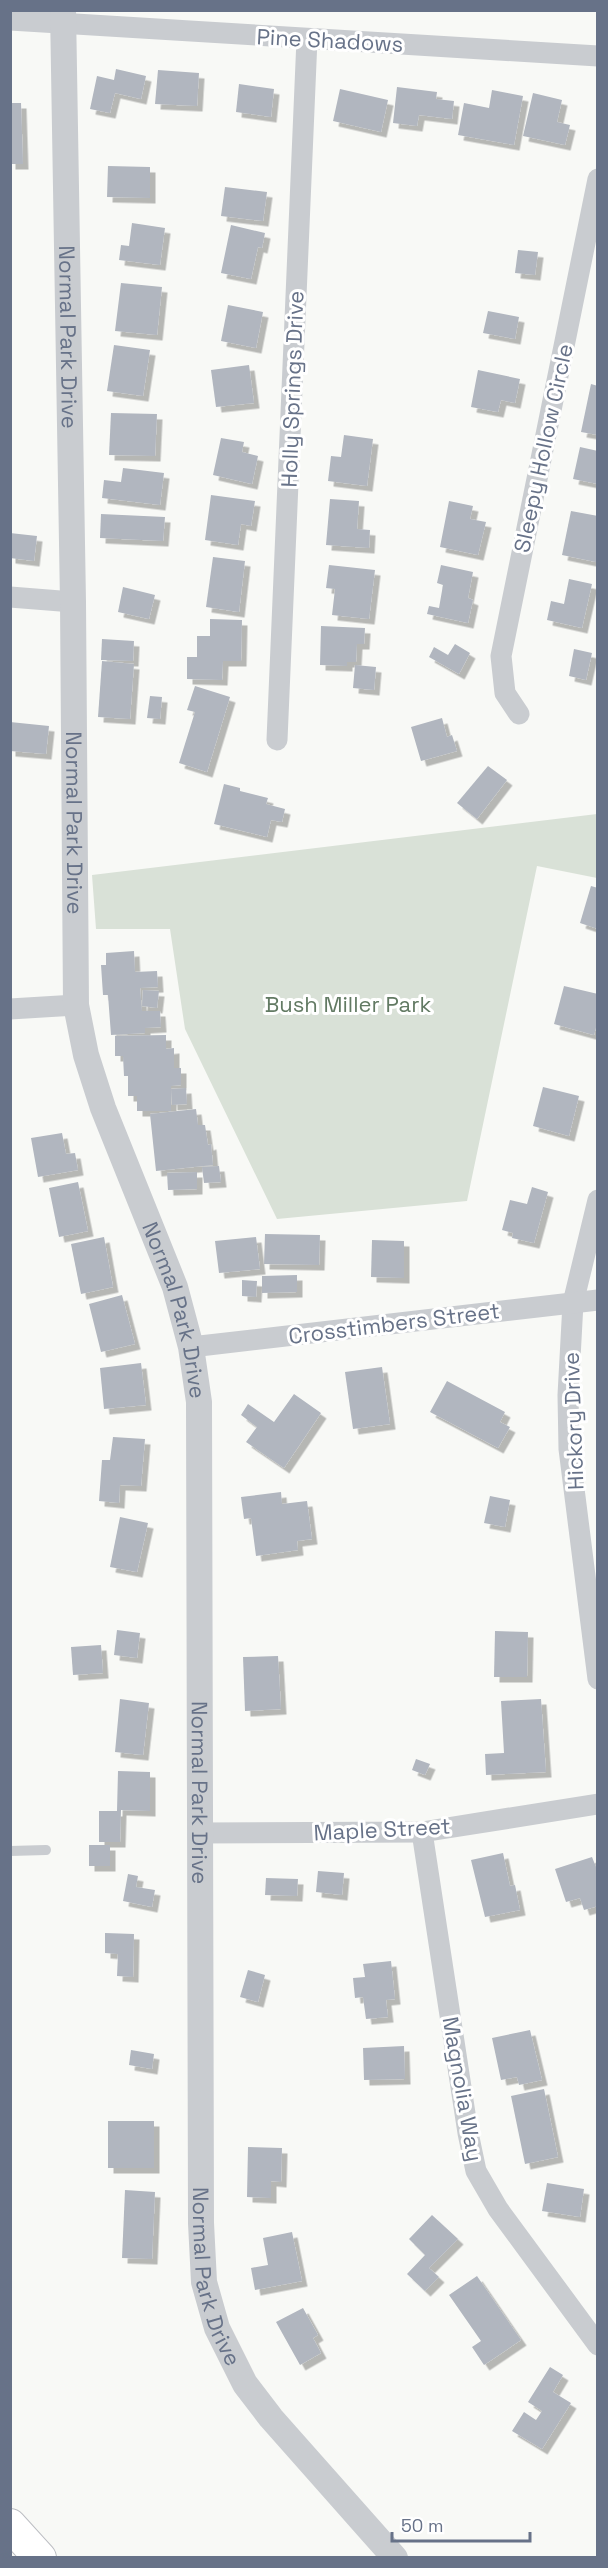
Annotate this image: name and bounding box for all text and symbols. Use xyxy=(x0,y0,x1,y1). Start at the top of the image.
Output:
street label: Pine Shadows xyxy=(256,22,404,58)
street label: Normal Park Drive xyxy=(53,245,84,429)
street label: Holly Springs Drive xyxy=(275,290,309,488)
street label: Sleepy Hollow Circle xyxy=(507,341,579,555)
street label: Normal Park Drive xyxy=(60,731,89,915)
park label: Bush Miller Park xyxy=(265,990,431,1018)
street label: Normal Park Drive xyxy=(136,1217,212,1400)
street label: Crosstimbers Street xyxy=(287,1296,501,1350)
street label: Hickory Drive xyxy=(557,1352,589,1490)
street label: Normal Park Drive xyxy=(186,1701,214,1884)
street label: Maple Street xyxy=(313,1811,451,1847)
street label: Magnolia Way xyxy=(437,2014,489,2164)
street label: Normal Park Drive xyxy=(187,2187,248,2370)
scale bar xyxy=(392,2505,530,2543)
text: 50 m xyxy=(401,2514,443,2537)

